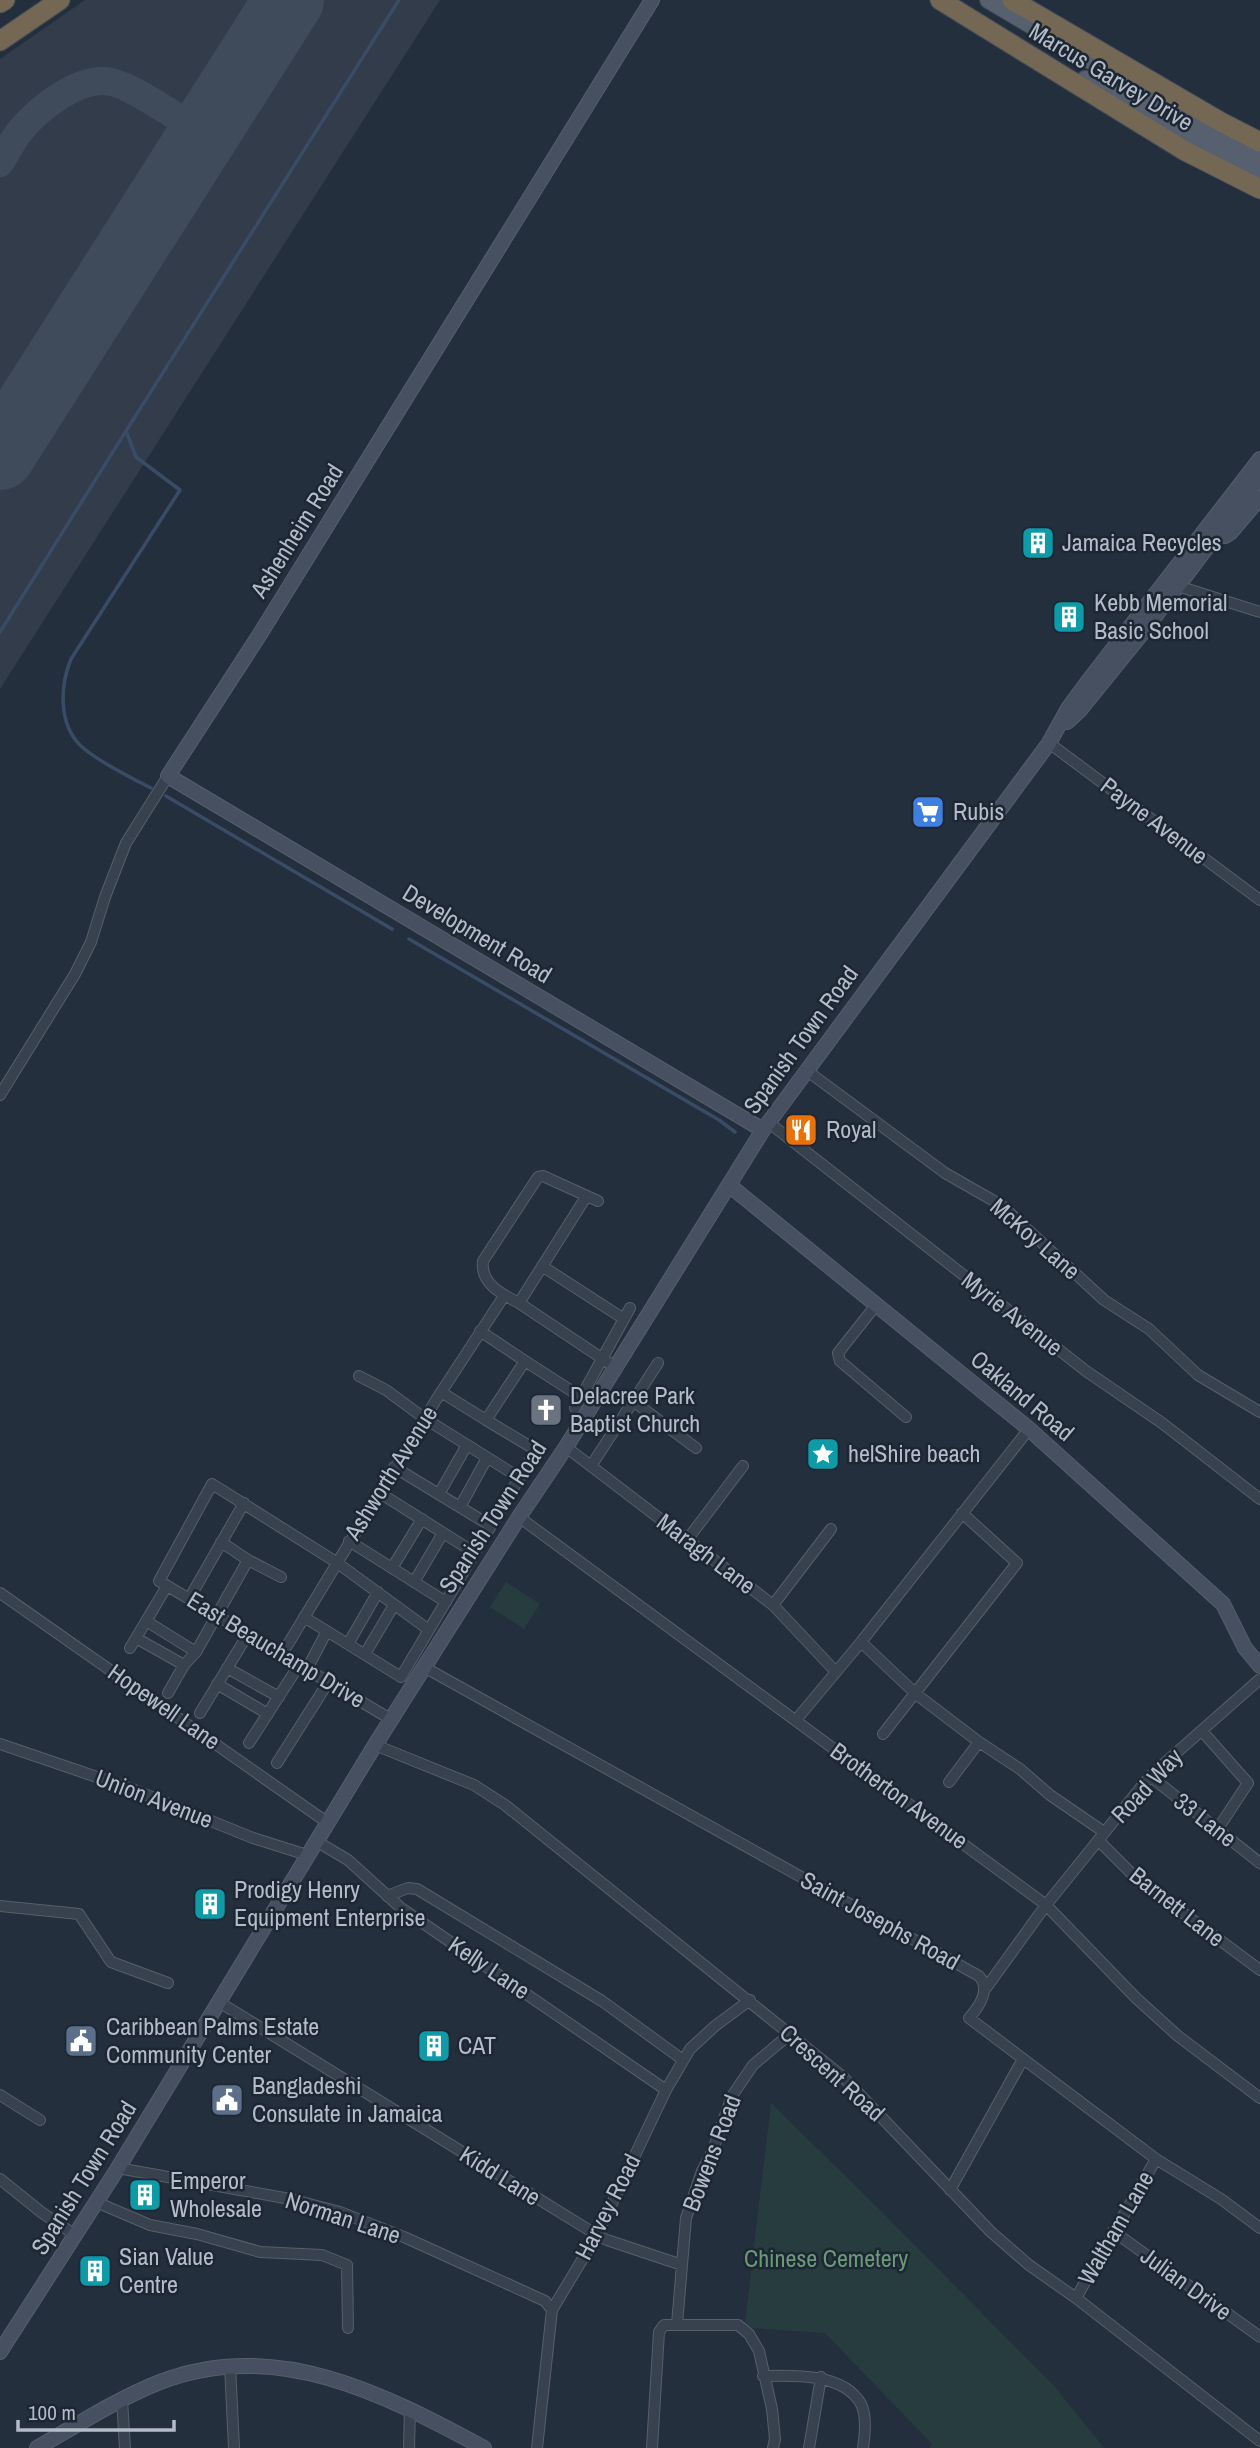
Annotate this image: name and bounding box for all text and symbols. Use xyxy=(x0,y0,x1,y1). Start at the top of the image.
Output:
street label: Marcus Garvey Drive xyxy=(1024,15,1199,138)
street label: Ashenheim Road xyxy=(242,458,350,604)
building icon: Jamaica Recycles xyxy=(1019,524,1057,562)
place label: Jamaica Recycles xyxy=(1062,526,1222,558)
place label: Kebb Memorial Basic School xyxy=(1094,586,1227,646)
building icon: Kebb Memorial Basic School xyxy=(1050,598,1088,636)
street label: Payne Avenue xyxy=(1094,769,1215,871)
supermarket icon: Rubis xyxy=(909,793,947,831)
place label: Rubis xyxy=(953,795,1004,827)
street label: Development Road xyxy=(397,876,558,990)
street label: Spanish Town Road xyxy=(736,959,865,1120)
restaurant icon: Royal xyxy=(782,1111,820,1149)
place label: Royal xyxy=(826,1113,876,1145)
street label: McKoy Lane xyxy=(984,1190,1087,1286)
street label: Myrie Avenue xyxy=(955,1264,1070,1363)
street label: Oakland Road xyxy=(964,1343,1081,1448)
place label: Delacree Park Baptist Church xyxy=(570,1379,700,1439)
church icon: Delacree Park Baptist Church xyxy=(527,1391,565,1429)
street label: Ashworth Avenue xyxy=(336,1399,444,1547)
street label: Spanish Town Road xyxy=(431,1434,553,1599)
place icon: helShire beach xyxy=(804,1435,842,1473)
place label: helShire beach xyxy=(848,1437,980,1469)
street label: Maragh Lane xyxy=(651,1506,763,1601)
street label: East Beauchamp Drive xyxy=(182,1583,371,1715)
street label: Hopewell Lane xyxy=(102,1656,227,1757)
street label: Brotherton Avenue xyxy=(824,1734,975,1856)
street label: Road Way xyxy=(1103,1741,1189,1830)
street label: Union Avenue xyxy=(91,1761,218,1835)
street label: 33 Lane xyxy=(1168,1785,1243,1854)
street label: Barnett Lane xyxy=(1123,1859,1232,1954)
street label: Saint Josephs Road xyxy=(795,1863,966,1977)
place label: Prodigy Henry Equipment Enterprise xyxy=(234,1873,425,1933)
building icon: Prodigy Henry Equipment Enterprise xyxy=(191,1885,229,1923)
street label: Kelly Lane xyxy=(443,1928,537,2006)
place label: Caribbean Palms Estate Community Center xyxy=(106,2010,319,2070)
street label: Crescent Road xyxy=(773,2016,892,2128)
public building icon: Caribbean Palms Estate Community Center xyxy=(62,2022,100,2060)
building icon: CAT xyxy=(415,2027,453,2065)
place label: CAT xyxy=(458,2029,496,2061)
place label: Bangladeshi Consulate in Jamaica xyxy=(252,2069,442,2129)
public building icon: Bangladeshi Consulate in Jamaica xyxy=(208,2081,246,2119)
street label: Bowens Road xyxy=(674,2090,748,2216)
street label: Spanish Town Road xyxy=(23,2094,143,2260)
street label: Kidd Lane xyxy=(454,2138,547,2213)
street label: Harvey Road xyxy=(567,2148,647,2265)
place label: Emperor Wholesale xyxy=(170,2164,262,2224)
street label: Waltham Lane xyxy=(1070,2165,1161,2290)
building icon: Emperor Wholesale xyxy=(126,2176,164,2214)
street label: Norman Lane xyxy=(282,2183,405,2251)
street label: Julian Drive xyxy=(1135,2239,1238,2327)
place label: Sian Value Centre xyxy=(119,2240,214,2300)
park label: Chinese Cemetery xyxy=(744,2242,908,2274)
building icon: Sian Value Centre xyxy=(76,2252,114,2290)
scale bar xyxy=(18,2388,173,2432)
text: 100 m xyxy=(28,2398,76,2427)

